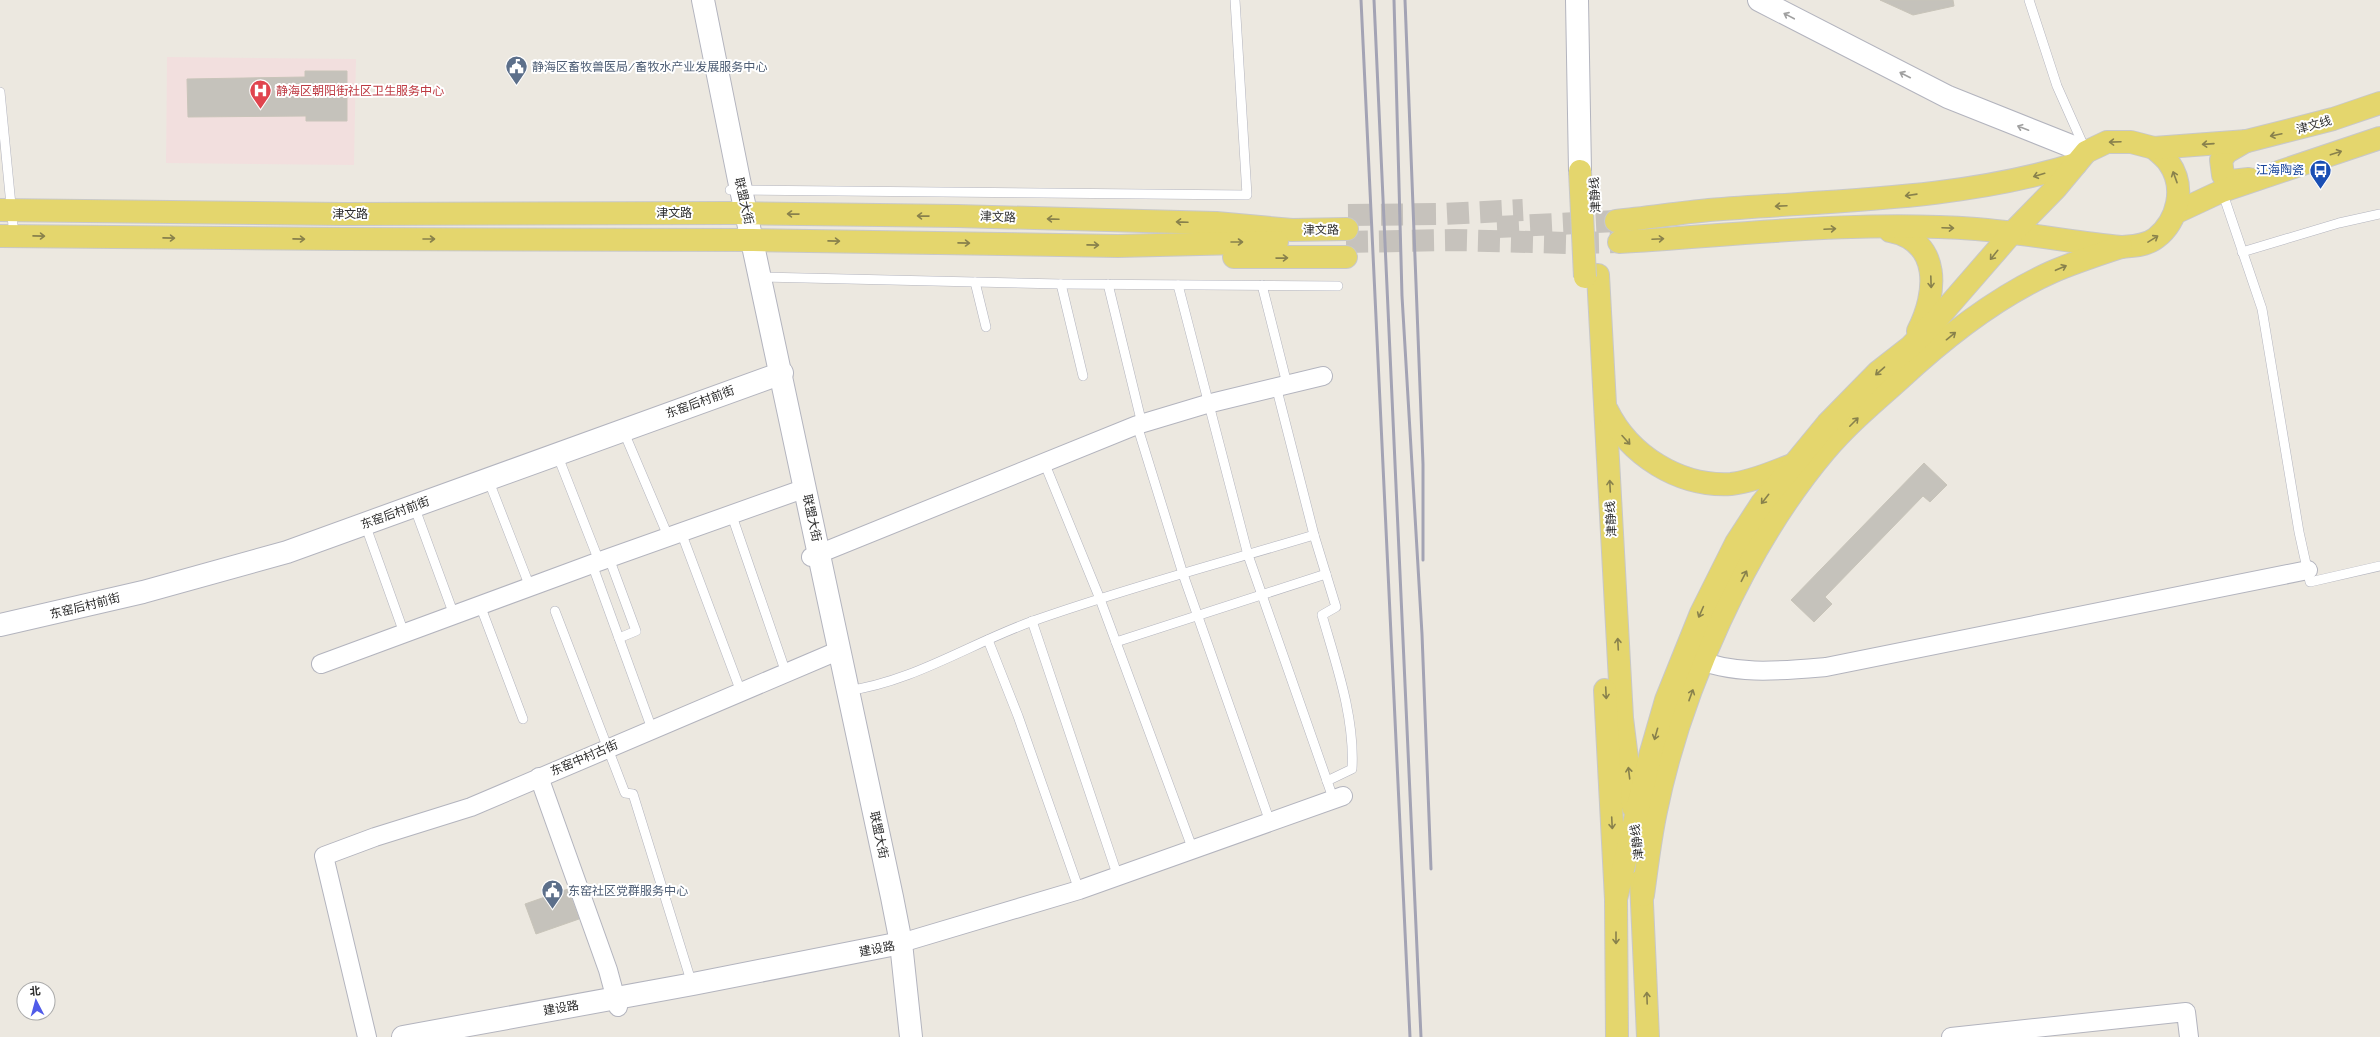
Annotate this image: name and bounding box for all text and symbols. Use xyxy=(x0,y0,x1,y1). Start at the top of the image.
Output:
one-way arrow xyxy=(1783,12,1795,19)
public building icon: 静海区畜牧兽医局/畜牧水产业发展服务中心 xyxy=(504,54,530,87)
place label: 静海区畜牧兽医局/畜牧水产业发展服务中心 xyxy=(532,60,767,74)
one-way arrow xyxy=(1899,71,1911,78)
hospital icon: 静海区朝阳街社区卫生服务中心 xyxy=(248,78,274,111)
place label: 静海区朝阳街社区卫生服务中心 xyxy=(276,84,444,98)
street label: 津文线 xyxy=(2295,113,2333,137)
one-way arrow xyxy=(2018,124,2030,132)
one-way arrow xyxy=(2270,131,2283,139)
one-way arrow xyxy=(2109,138,2122,146)
one-way arrow xyxy=(2202,140,2215,147)
one-way arrow xyxy=(2329,149,2342,156)
bus stop icon: 江海陶瓷 xyxy=(2307,157,2333,190)
place label: 江海陶瓷 xyxy=(2256,163,2304,177)
one-way arrow xyxy=(2033,172,2046,179)
one-way arrow xyxy=(2170,172,2178,184)
street label: 联盟大街 xyxy=(732,176,756,226)
street label: 津静线 xyxy=(1587,177,1603,213)
one-way arrow xyxy=(1905,191,1918,199)
one-way arrow xyxy=(1775,202,1788,210)
street label: 津文路 xyxy=(656,206,692,220)
street label: 津文路 xyxy=(332,207,368,221)
street label: 津文路 xyxy=(980,209,1016,225)
one-way arrow xyxy=(787,210,800,218)
one-way arrow xyxy=(917,212,930,219)
one-way arrow xyxy=(1047,215,1060,222)
one-way arrow xyxy=(1176,218,1189,226)
street label: 津文路 xyxy=(1303,223,1339,237)
one-way arrow xyxy=(1941,224,1954,232)
one-way arrow xyxy=(1823,226,1836,233)
one-way arrow xyxy=(32,232,45,240)
one-way arrow xyxy=(162,234,175,241)
one-way arrow xyxy=(292,235,305,243)
one-way arrow xyxy=(422,235,435,243)
one-way arrow xyxy=(2147,235,2158,243)
one-way arrow xyxy=(1651,236,1664,243)
one-way arrow xyxy=(827,237,840,245)
one-way arrow xyxy=(1230,238,1243,246)
one-way arrow xyxy=(957,239,970,247)
one-way arrow xyxy=(1086,241,1099,249)
one-way arrow xyxy=(1990,250,1998,261)
one-way arrow xyxy=(1275,254,1288,262)
one-way arrow xyxy=(2055,264,2067,271)
one-way arrow xyxy=(1928,275,1935,288)
one-way arrow xyxy=(1946,332,1957,340)
one-way arrow xyxy=(1874,367,1885,376)
street label: 东窑后村前街 xyxy=(664,383,736,421)
one-way arrow xyxy=(1849,417,1859,427)
one-way arrow xyxy=(1622,435,1631,445)
one-way arrow xyxy=(1606,480,1613,493)
street label: 联盟大街 xyxy=(800,493,824,543)
street label: 东窑后村前街 xyxy=(359,494,431,532)
one-way arrow xyxy=(1761,494,1769,505)
street label: 津静线 xyxy=(1603,501,1619,537)
one-way arrow xyxy=(1740,570,1748,582)
street label: 东窑后村前街 xyxy=(48,590,122,622)
one-way arrow xyxy=(1697,606,1704,618)
one-way arrow xyxy=(1615,638,1622,651)
one-way arrow xyxy=(1602,686,1609,699)
one-way arrow xyxy=(1688,688,1695,701)
one-way arrow xyxy=(1652,727,1659,740)
street label: 东窑中村古街 xyxy=(548,737,620,779)
one-way arrow xyxy=(1625,767,1633,780)
street label: 联盟大街 xyxy=(867,810,891,860)
one-way arrow xyxy=(1608,816,1616,829)
street label: 津静线 xyxy=(1628,823,1646,861)
public building icon: 东窑社区党群服务中心 xyxy=(539,878,565,911)
place label: 东窑社区党群服务中心 xyxy=(568,884,688,898)
one-way arrow xyxy=(1612,931,1620,944)
street label: 建设路 xyxy=(858,939,896,959)
north arrow xyxy=(16,981,56,1021)
text: 北 xyxy=(29,985,41,999)
one-way arrow xyxy=(1643,992,1651,1005)
street label: 建设路 xyxy=(542,998,580,1018)

